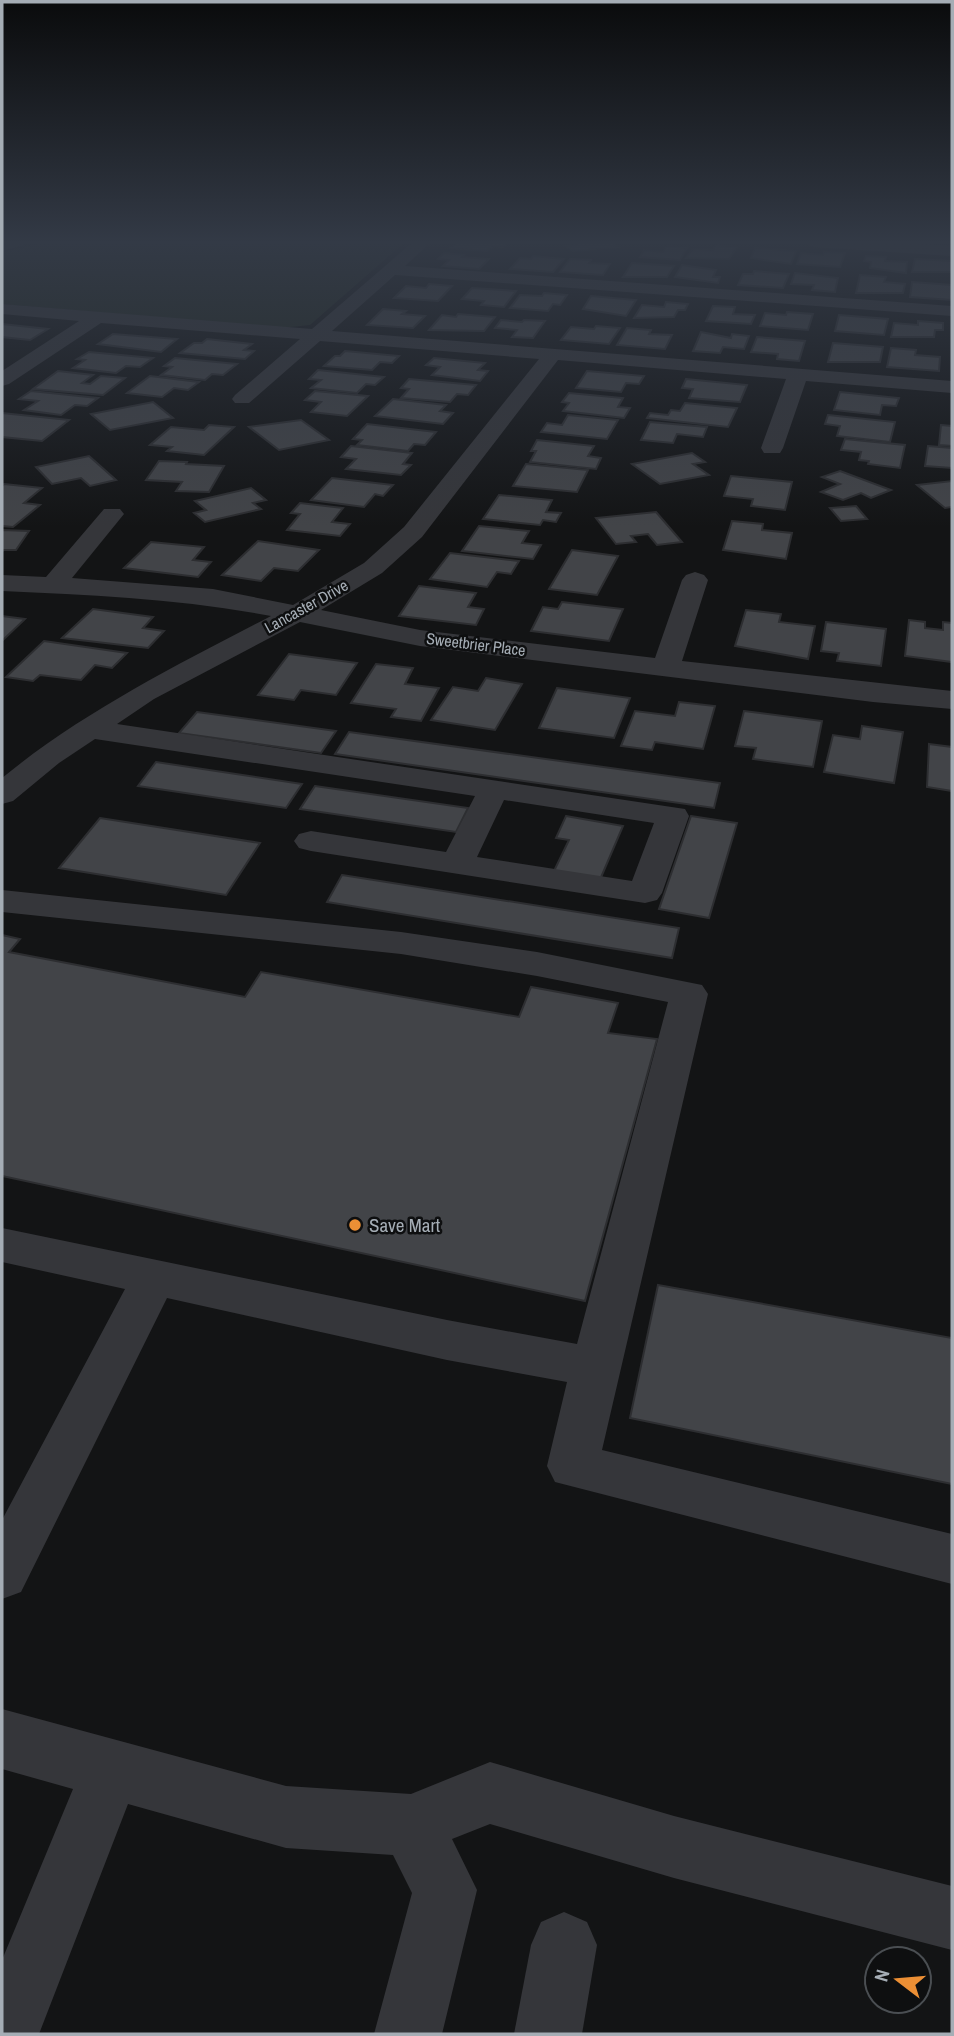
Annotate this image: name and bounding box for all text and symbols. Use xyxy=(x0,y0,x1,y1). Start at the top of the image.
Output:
street label: Lancaster Drive xyxy=(260,574,352,638)
street label: Sweetbrier Place xyxy=(425,627,527,661)
place label: Save Mart xyxy=(369,1212,441,1238)
marker: Save Mart xyxy=(347,1217,363,1233)
north arrow xyxy=(863,1945,933,2015)
text: N xyxy=(868,1966,896,1984)

